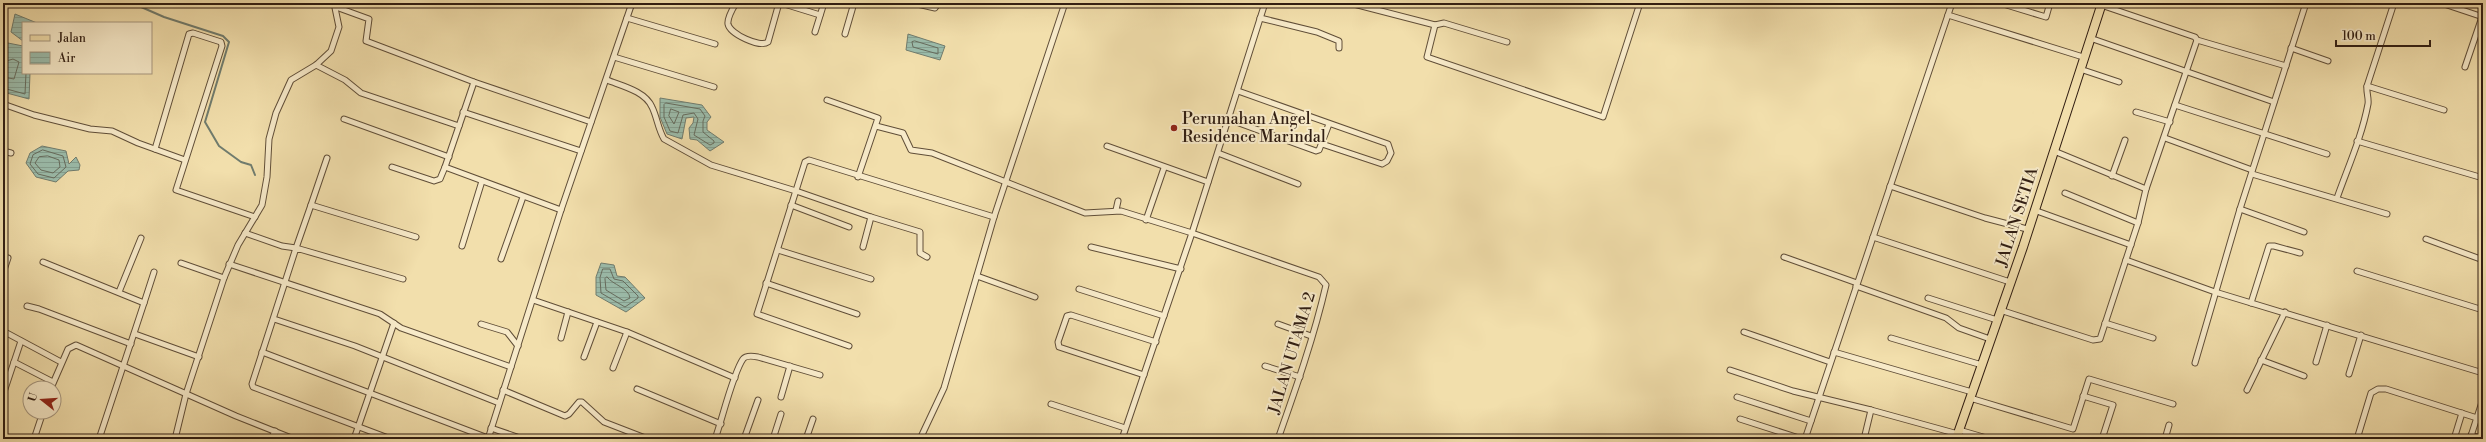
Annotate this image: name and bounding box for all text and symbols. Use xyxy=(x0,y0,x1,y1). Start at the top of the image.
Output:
legend xyxy=(22,22,152,74)
scale bar xyxy=(2336,22,2430,48)
text: 100 m xyxy=(2342,29,2376,44)
text: Jalan xyxy=(57,31,86,46)
text: Air xyxy=(57,51,75,66)
place label: Perumahan Angel Residence Marindal xyxy=(1182,109,1326,147)
marker: Perumahan Angel Residence Marindal xyxy=(1169,123,1179,133)
street label: JALAN SETIA xyxy=(1991,164,2043,270)
street label: JALAN UTAMA 2 xyxy=(1264,290,1320,417)
north arrow xyxy=(22,380,62,420)
text: U xyxy=(25,391,41,403)

